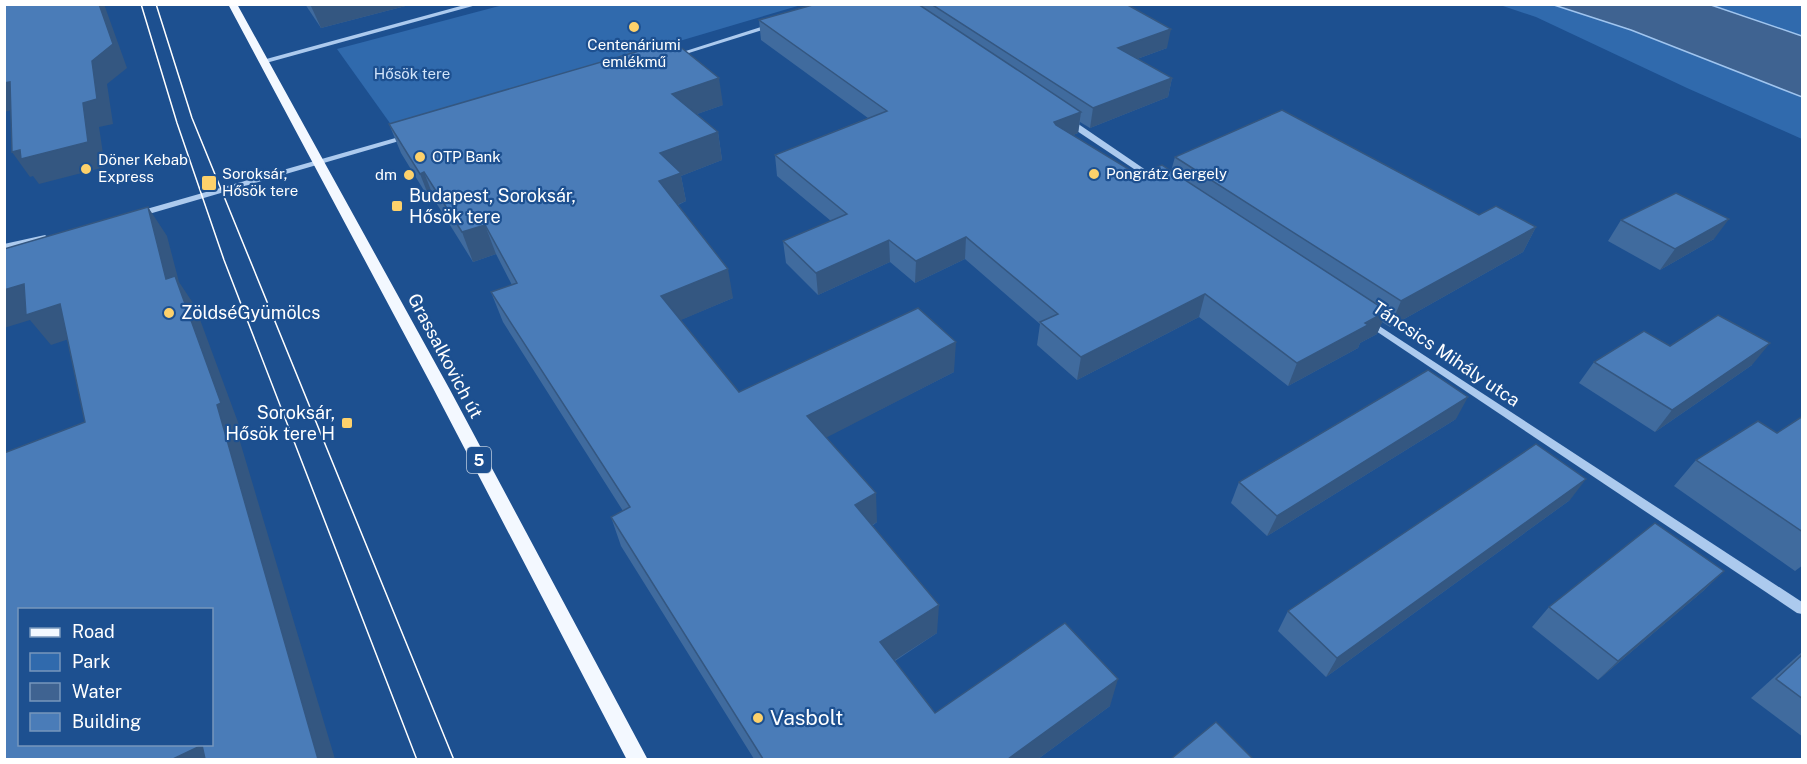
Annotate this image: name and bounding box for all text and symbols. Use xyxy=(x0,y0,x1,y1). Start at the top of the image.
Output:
marker: Centenáriumi emlékmű xyxy=(627,20,641,34)
place label: Centenáriumi emlékmű xyxy=(587,36,681,70)
park label: Hősök tere xyxy=(374,65,450,82)
place label: OTP Bank xyxy=(432,148,501,165)
marker: OTP Bank xyxy=(413,150,427,164)
place label: Döner Kebab Express xyxy=(98,151,188,185)
marker: Döner Kebab Express xyxy=(79,162,93,176)
place label: Soroksár, Hősök tere xyxy=(222,165,298,199)
place label: Pongrátz Gergely xyxy=(1106,165,1227,182)
place label: dm xyxy=(375,166,397,183)
marker: Pongrátz Gergely xyxy=(1087,167,1101,181)
marker: dm xyxy=(402,168,416,182)
marker: Soroksár, Hősök tere xyxy=(200,174,218,192)
place label: Budapest, Soroksár, Hősök tere xyxy=(409,185,576,227)
marker: Budapest, Soroksár, Hősök tere xyxy=(390,199,404,213)
street label: Grassalkovich út xyxy=(404,290,487,422)
street label: Táncsics Mihály utca xyxy=(1369,296,1524,411)
place label: ZöldséGyümölcs xyxy=(181,302,320,323)
marker: ZöldséGyümölcs xyxy=(162,306,176,320)
place label: Soroksár, Hősök tere H xyxy=(225,402,335,444)
marker: Soroksár, Hősök tere H xyxy=(340,416,354,430)
road number: 5 xyxy=(467,447,491,473)
legend xyxy=(18,608,213,746)
text: Road xyxy=(72,621,115,642)
text: Park xyxy=(72,651,110,672)
text: Water xyxy=(72,681,122,702)
place label: Vasbolt xyxy=(770,705,843,730)
text: Building xyxy=(72,711,141,732)
marker: Vasbolt xyxy=(751,711,765,725)

